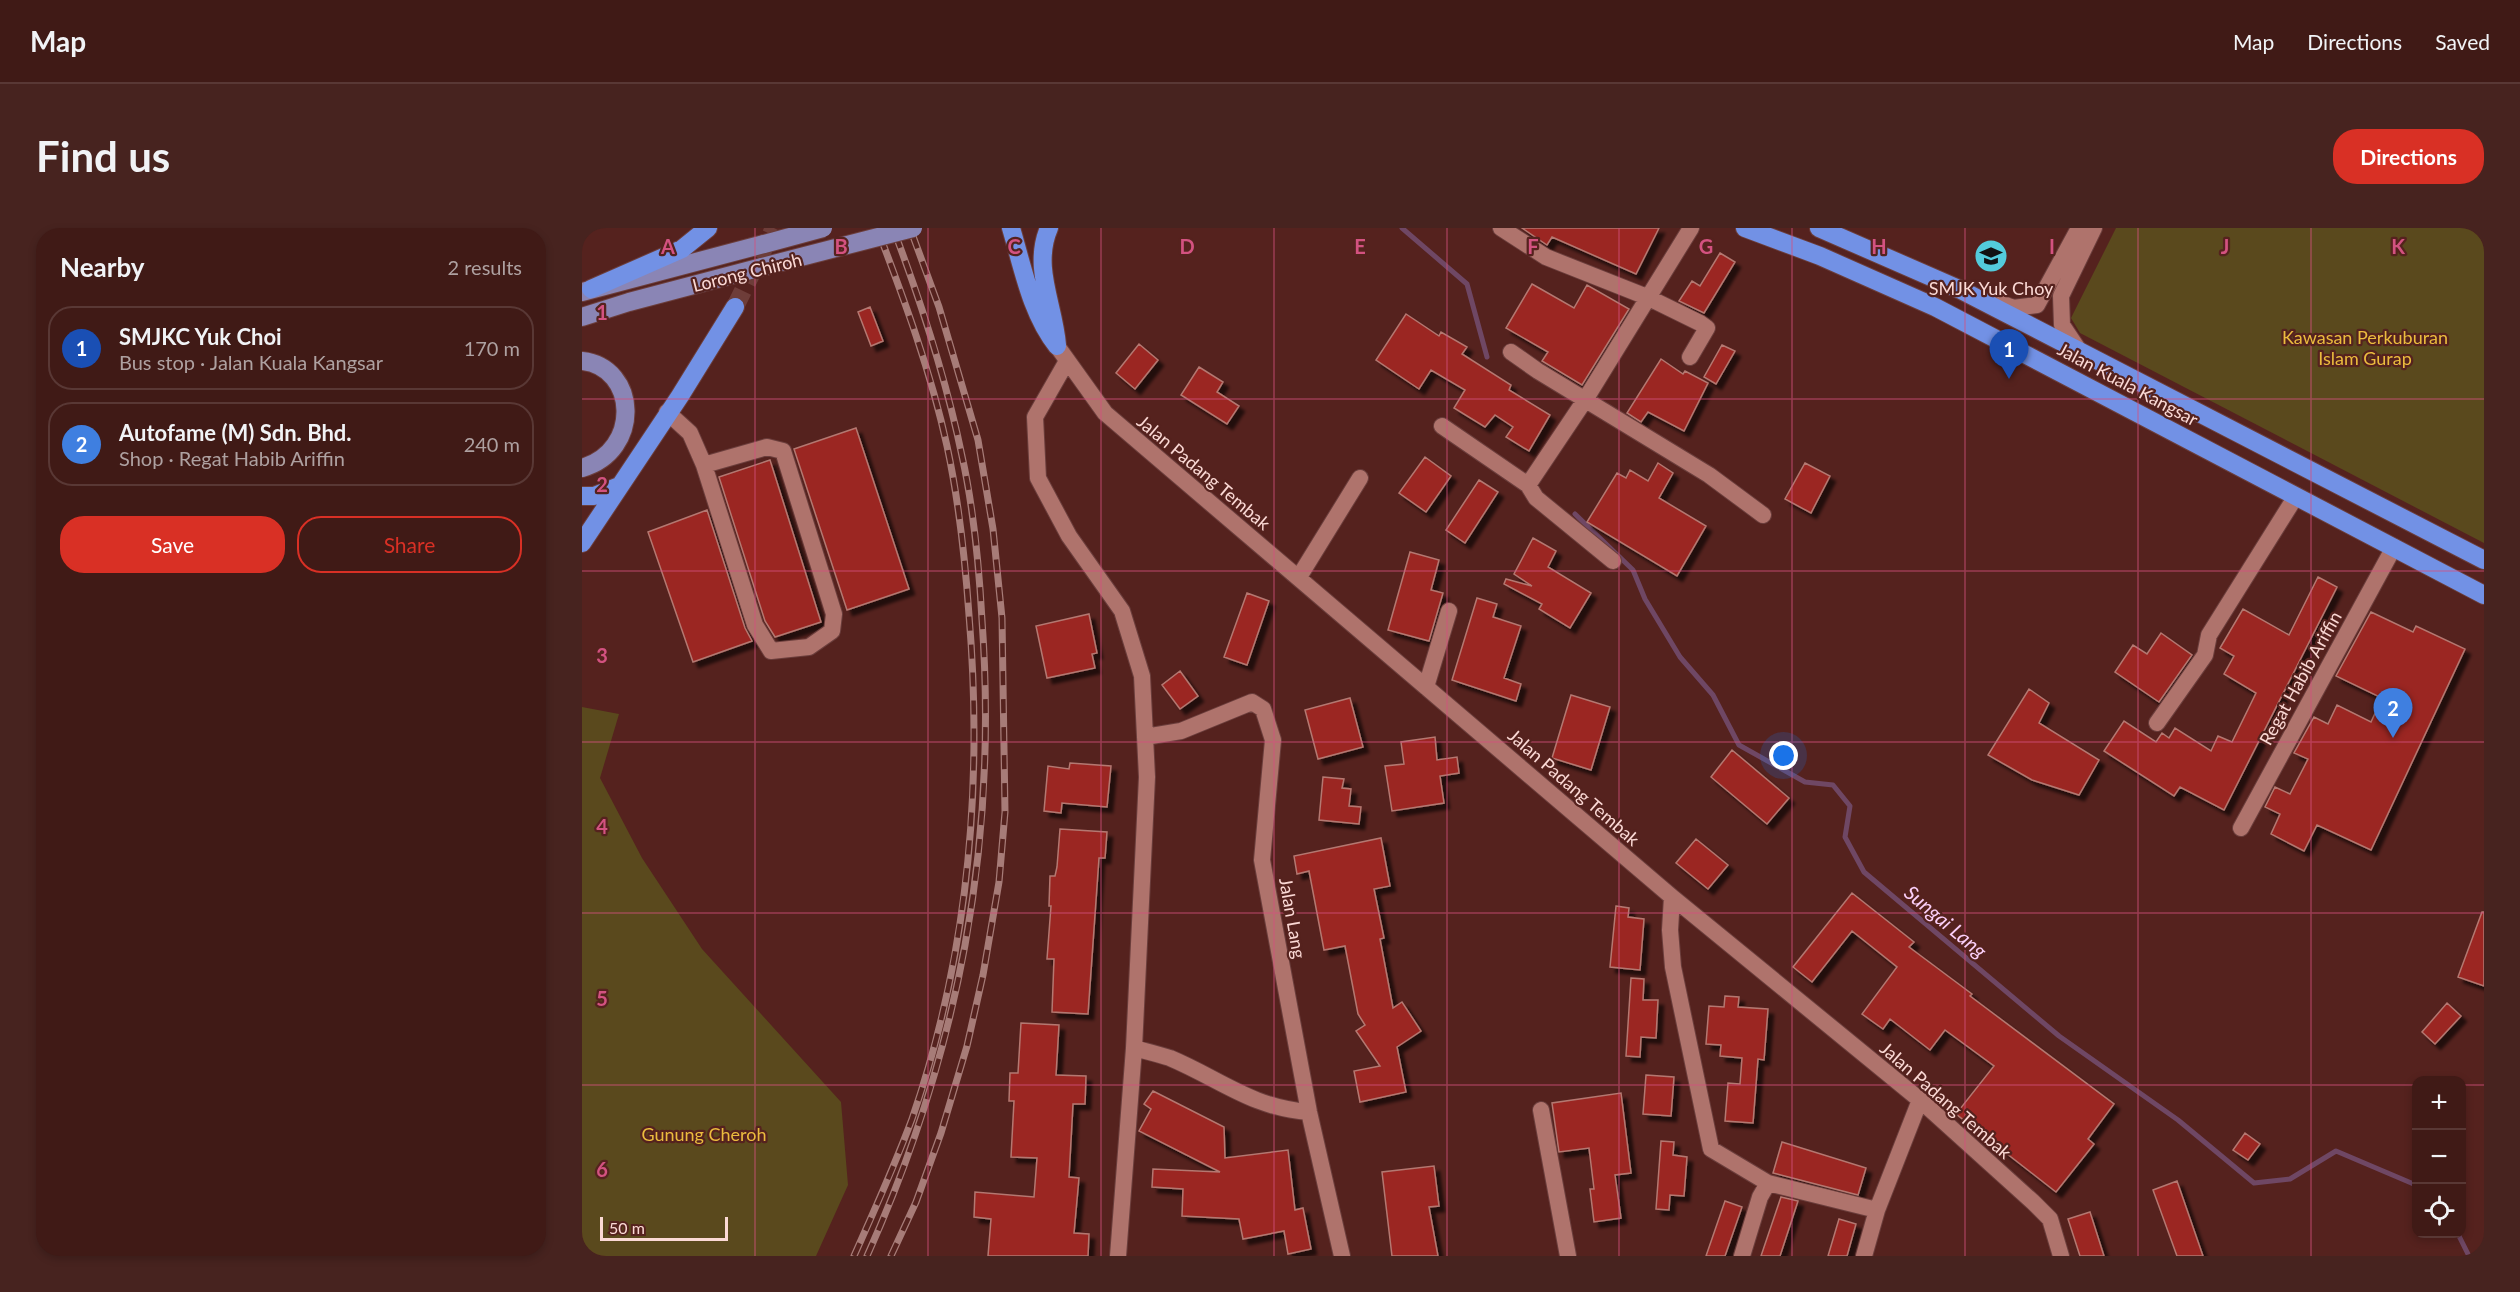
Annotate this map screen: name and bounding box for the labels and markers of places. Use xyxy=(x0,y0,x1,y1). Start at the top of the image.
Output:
school or university icon: SMJK Yuk Choy xyxy=(1973,238,2009,274)
place label: SMJK Yuk Choy xyxy=(1929,277,2054,299)
pin: 1 xyxy=(1990,330,2028,379)
pin: 2 xyxy=(2374,688,2412,738)

